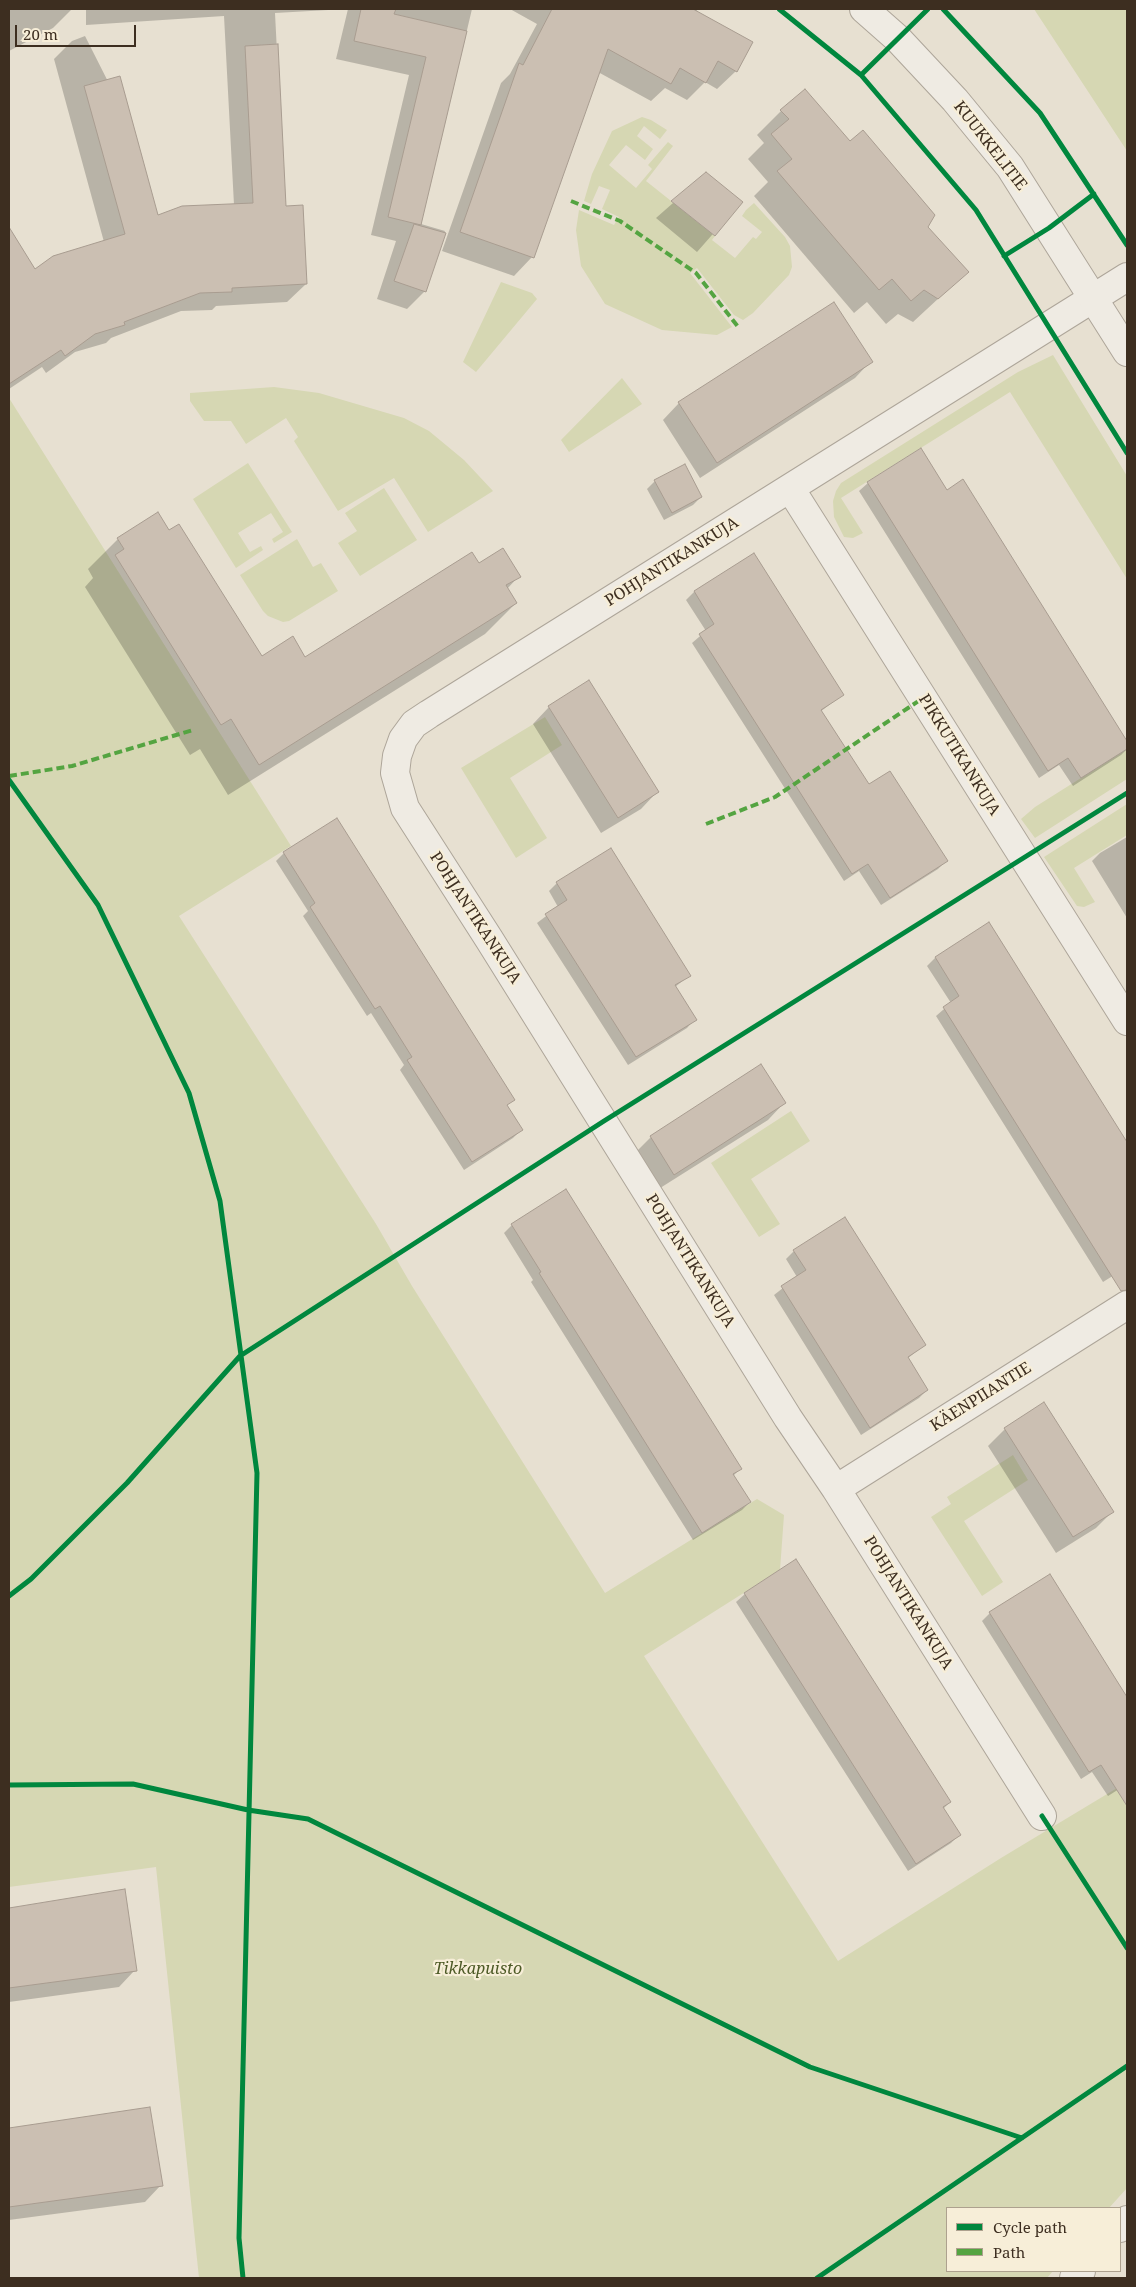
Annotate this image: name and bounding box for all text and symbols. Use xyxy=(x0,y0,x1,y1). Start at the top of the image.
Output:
scale bar xyxy=(18,15,139,47)
text: 20 m xyxy=(23,24,58,44)
street label: KUUKKELITIE xyxy=(949,98,1031,194)
street label: POHJANTIKANKUJA xyxy=(602,513,742,611)
street label: PIKKUTIKANKUJA xyxy=(914,691,1004,819)
street label: POHJANTIKANKUJA xyxy=(425,848,525,988)
street label: POHJANTIKANKUJA xyxy=(641,1191,739,1331)
street label: KÄENPIIANTIE xyxy=(927,1358,1035,1436)
street label: POHJANTIKANKUJA xyxy=(859,1533,957,1673)
park label: Tikkapuisto xyxy=(434,1959,522,1979)
legend xyxy=(946,2207,1121,2272)
text: Cycle path xyxy=(993,2217,1067,2237)
text: Path xyxy=(993,2242,1025,2262)

